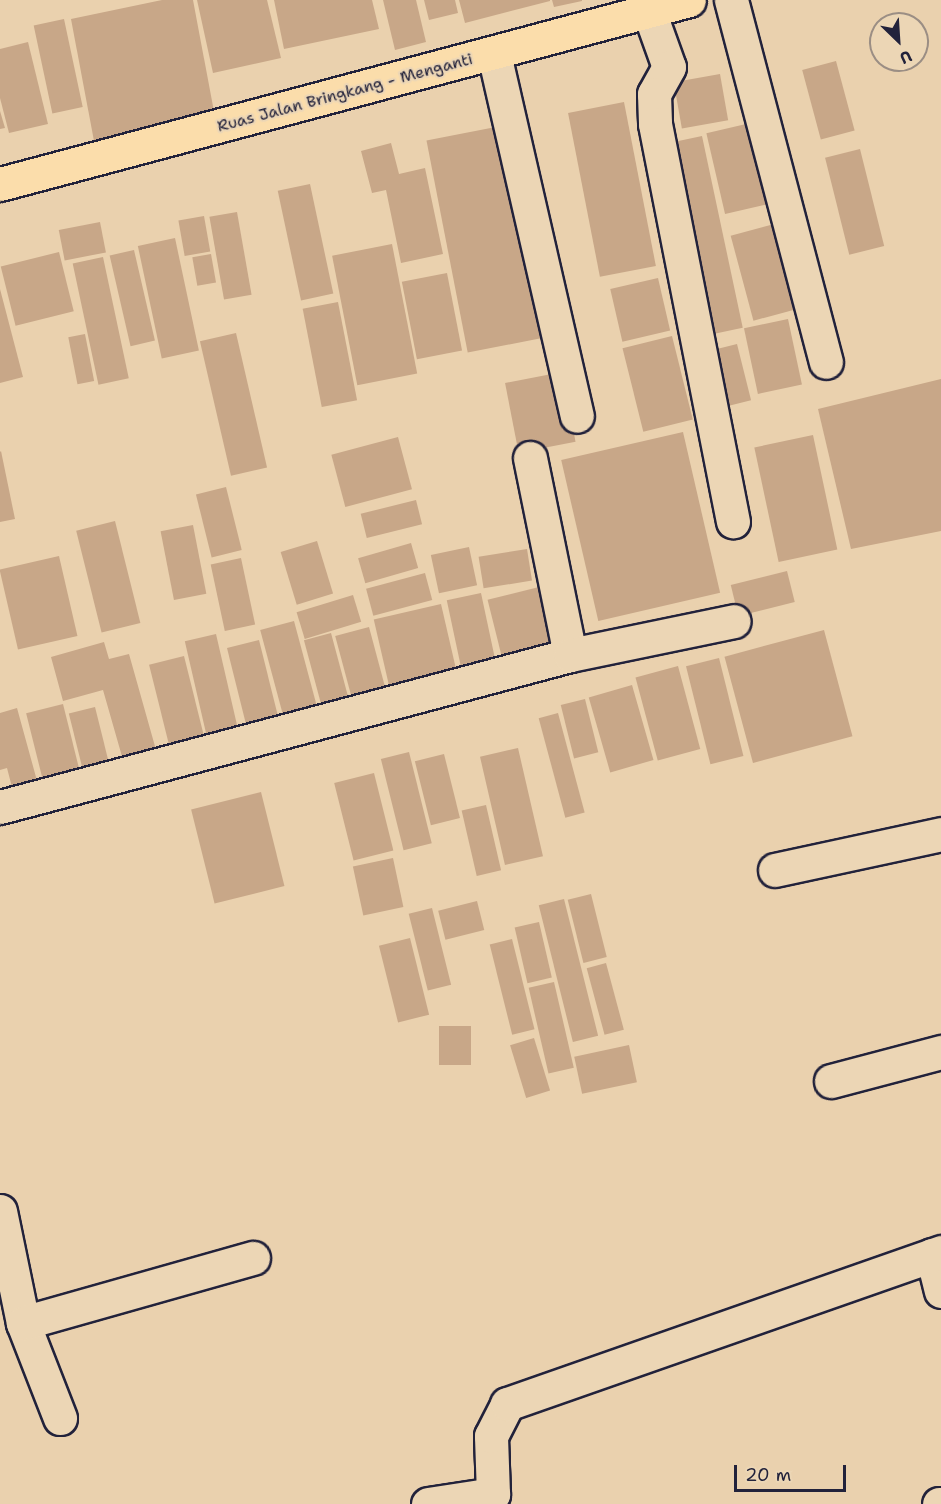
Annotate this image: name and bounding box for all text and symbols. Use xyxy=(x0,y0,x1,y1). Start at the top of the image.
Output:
north arrow xyxy=(869,12,929,72)
text: U xyxy=(897,45,915,69)
street label: Ruas Jalan Bringkang - Menganti xyxy=(215,50,475,136)
scale bar xyxy=(737,1453,850,1491)
text: 20 m xyxy=(745,1463,791,1487)

